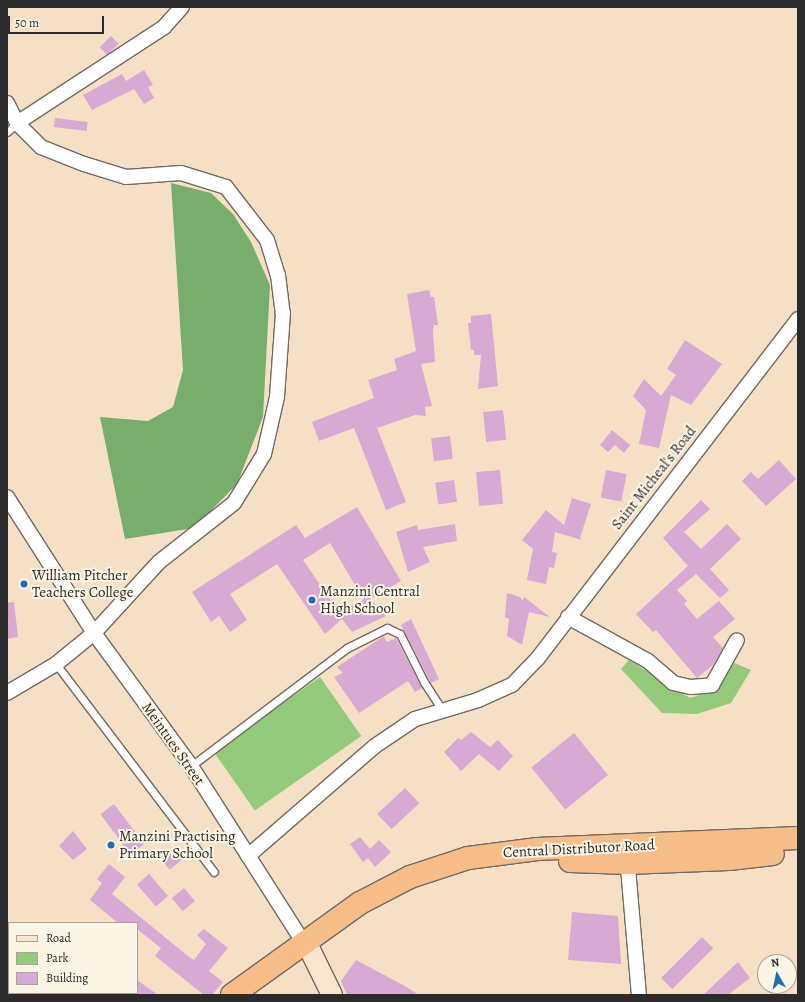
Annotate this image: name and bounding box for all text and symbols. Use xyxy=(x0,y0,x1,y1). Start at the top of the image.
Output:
scale bar xyxy=(10,8,106,34)
text: 50 m xyxy=(15,15,39,31)
street label: Saint Micheal's Road xyxy=(608,423,700,533)
place label: William Pitcher Teachers College xyxy=(32,566,134,601)
marker: William Pitcher Teachers College xyxy=(19,579,29,589)
place label: Manzini Central High School xyxy=(320,582,420,617)
marker: Manzini Central High School xyxy=(307,595,317,605)
street label: Meintues Street xyxy=(138,699,208,789)
place label: Manzini Practising Primary School xyxy=(119,827,236,862)
street label: Central Distributor Road xyxy=(503,836,655,862)
marker: Manzini Practising Primary School xyxy=(106,840,116,850)
legend xyxy=(8,922,138,994)
text: Road xyxy=(46,930,71,946)
text: Park xyxy=(46,950,69,966)
north arrow xyxy=(757,954,797,994)
text: N xyxy=(770,955,780,971)
text: Building xyxy=(46,970,88,986)

